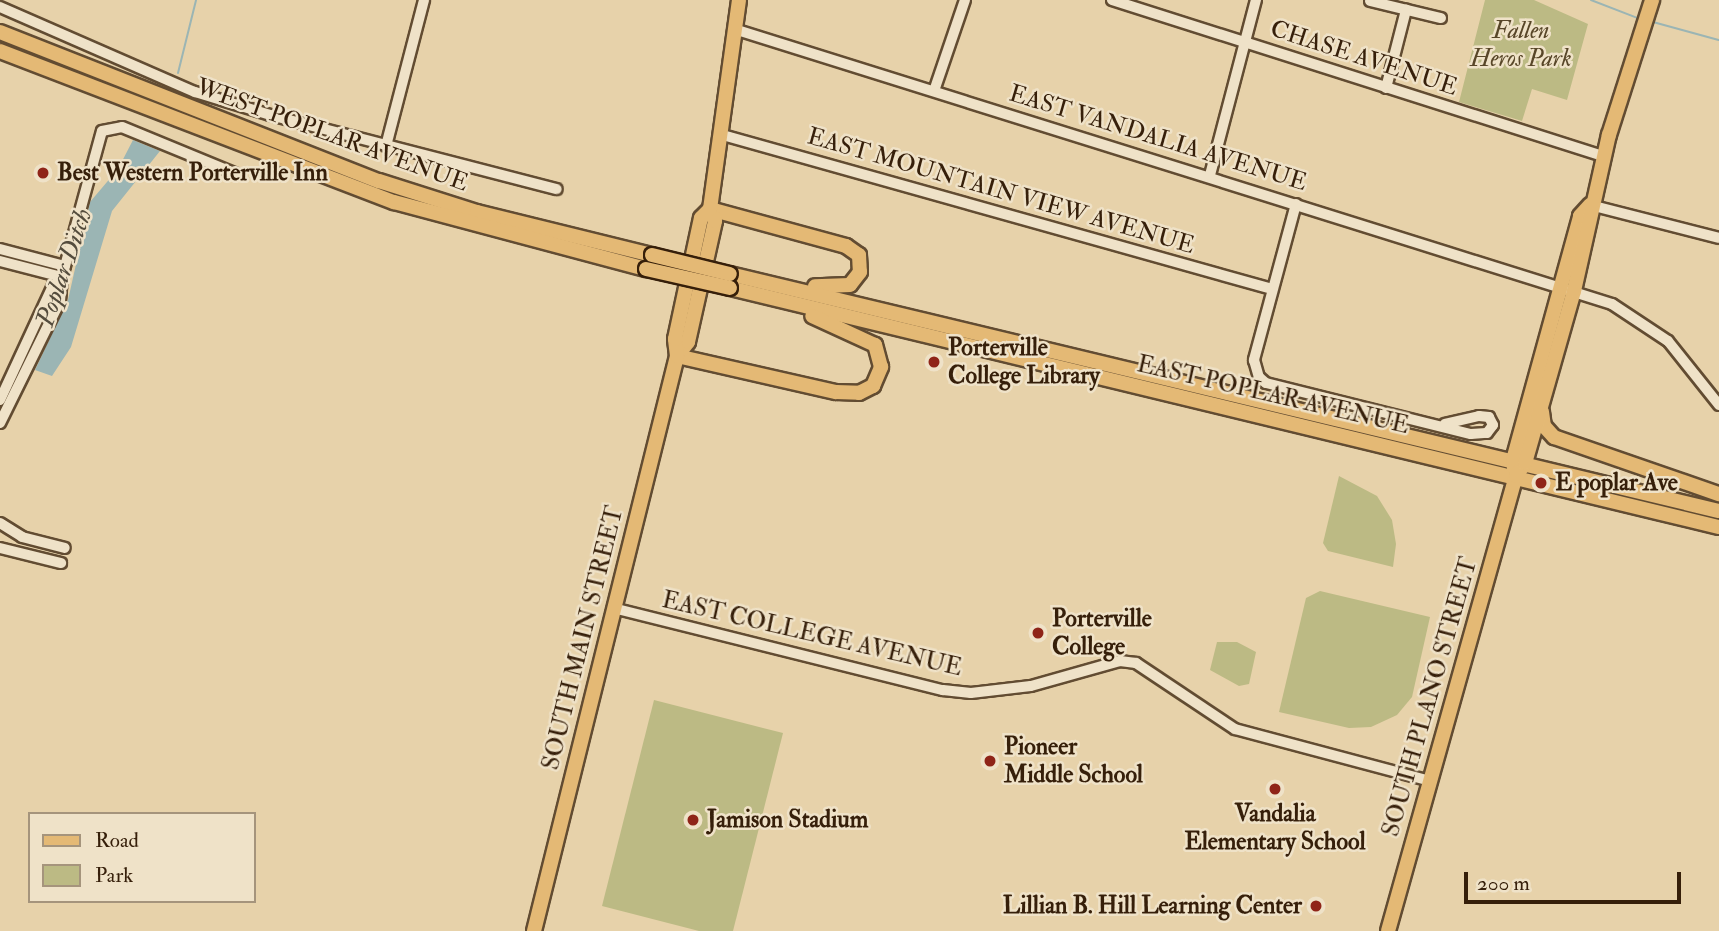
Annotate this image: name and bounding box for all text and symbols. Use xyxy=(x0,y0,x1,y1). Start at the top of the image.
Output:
street label: CHASE AVENUE xyxy=(1267,14,1461,102)
park label: Fallen Heros Park xyxy=(1470,17,1572,73)
street label: WEST POPLAR AVENUE xyxy=(192,72,472,198)
street label: EAST VANDALIA AVENUE xyxy=(1006,79,1310,197)
street label: EAST MOUNTAIN VIEW AVENUE xyxy=(804,122,1198,260)
place label: Best Western Porterville Inn xyxy=(57,159,328,187)
marker: Best Western Porterville Inn xyxy=(35,165,51,181)
water label: Poplar Ditch xyxy=(30,205,100,331)
place label: Porterville College Library xyxy=(948,334,1100,390)
street label: EAST POPLAR AVENUE xyxy=(1134,350,1412,440)
marker: Porterville College Library xyxy=(926,354,942,370)
place label: E poplar Ave xyxy=(1555,469,1678,497)
marker: E poplar Ave xyxy=(1533,475,1549,491)
street label: SOUTH MAIN STREET xyxy=(536,503,630,773)
street label: SOUTH PLANO STREET xyxy=(1376,554,1484,840)
street label: EAST COLLEGE AVENUE xyxy=(659,585,965,683)
place label: Porterville College xyxy=(1052,605,1152,661)
marker: Porterville College xyxy=(1030,625,1046,641)
place label: Pioneer Middle School xyxy=(1004,733,1143,789)
marker: Pioneer Middle School xyxy=(982,753,998,769)
marker: Vandalia Elementary School xyxy=(1267,781,1283,797)
place label: Vandalia Elementary School xyxy=(1184,800,1366,856)
place label: Jamison Stadium xyxy=(707,806,868,834)
legend xyxy=(28,812,256,903)
marker: Jamison Stadium xyxy=(685,812,701,828)
text: Road xyxy=(95,827,139,854)
scale bar xyxy=(1467,858,1684,902)
text: Park xyxy=(95,862,133,889)
text: 200 m xyxy=(1477,870,1530,897)
place label: Lillian B. Hill Learning Center xyxy=(1003,892,1302,920)
marker: Lillian B. Hill Learning Center xyxy=(1308,898,1324,914)

